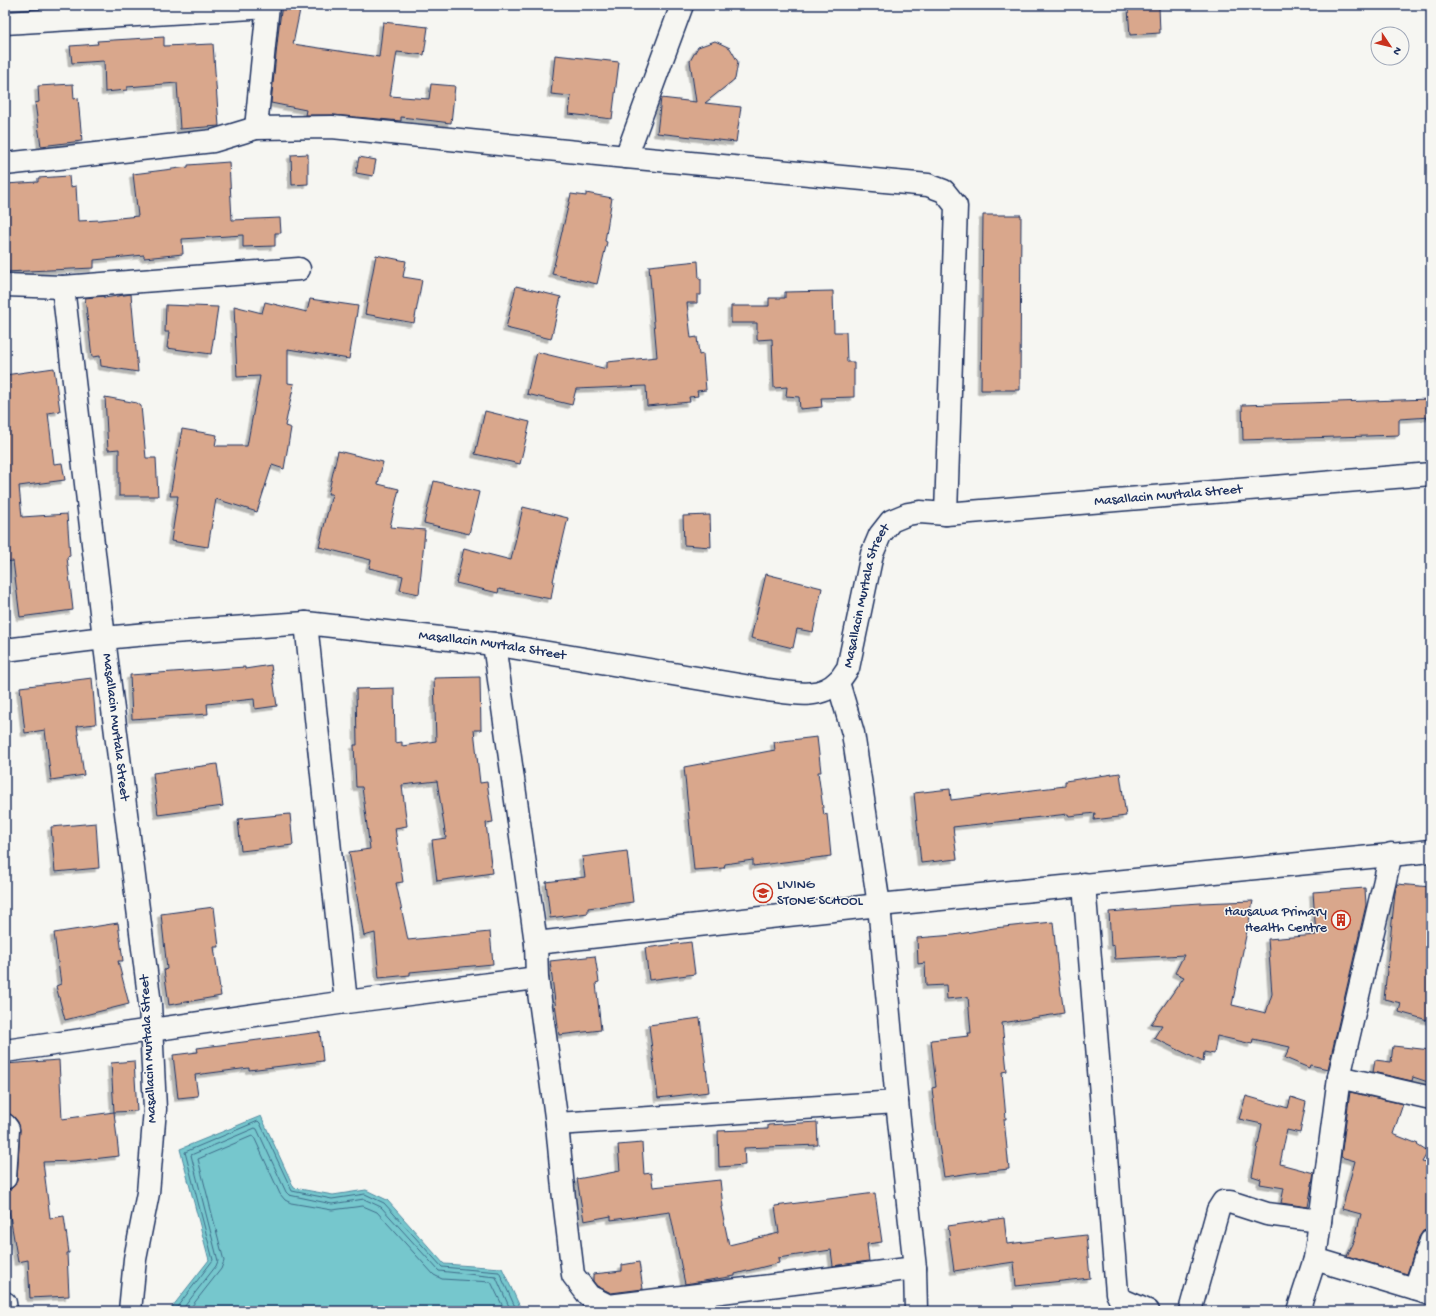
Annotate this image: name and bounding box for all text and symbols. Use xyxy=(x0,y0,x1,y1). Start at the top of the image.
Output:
north arrow xyxy=(1370,26,1410,66)
text: N xyxy=(1390,44,1404,57)
street label: Masallacin Murtala Street xyxy=(1094,481,1244,510)
street label: Masallacin Murtala Street xyxy=(840,519,895,669)
street label: Masallacin Murtala Street xyxy=(418,627,568,665)
street label: Masallacin Murtala Street xyxy=(98,652,133,803)
place label: LIVING STONE SCHOOL xyxy=(777,877,863,910)
school or university icon: LIVING STONE SCHOOL xyxy=(752,882,774,904)
place label: Hausawa Primary Health Centre xyxy=(1225,904,1328,937)
building icon: Hausawa Primary Health Centre xyxy=(1330,909,1352,931)
street label: Masallacin Murtala Street xyxy=(137,973,161,1124)

